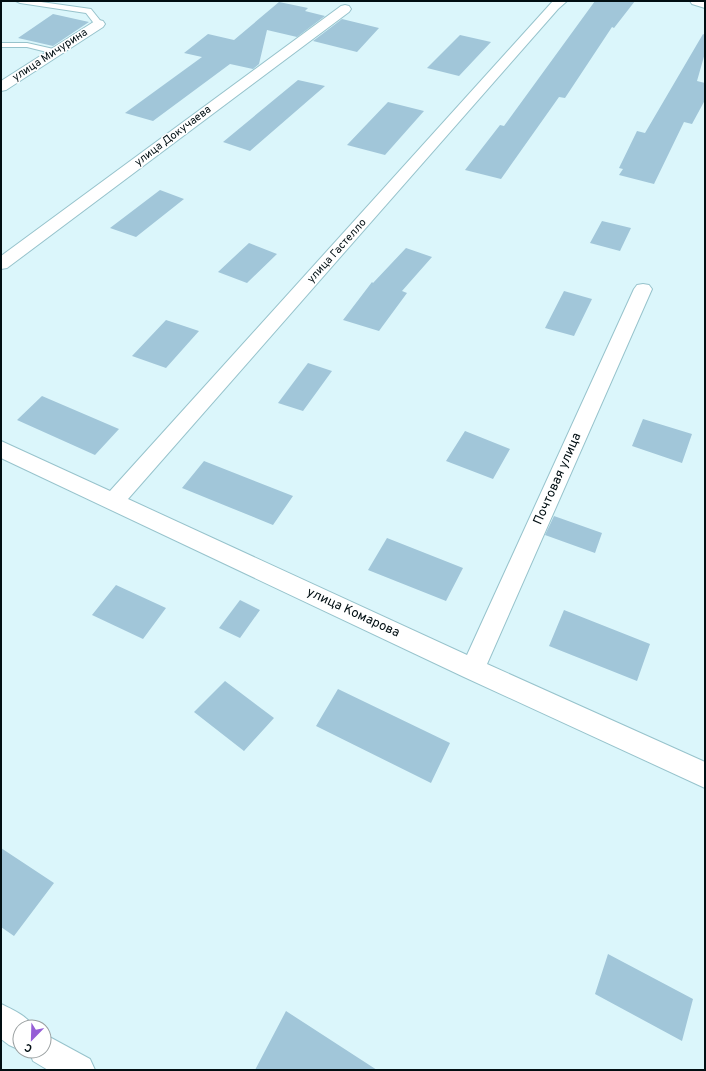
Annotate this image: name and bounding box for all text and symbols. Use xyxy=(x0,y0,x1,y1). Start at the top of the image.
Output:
street label: улица Мичурина xyxy=(10,25,90,85)
street label: улица Докучаева xyxy=(132,102,214,169)
street label: улица Гастелло xyxy=(304,216,370,286)
street label: Почтовая улица xyxy=(531,430,585,528)
street label: улица Комарова xyxy=(304,584,402,642)
north arrow xyxy=(12,1019,52,1059)
text: С xyxy=(23,1039,34,1055)

